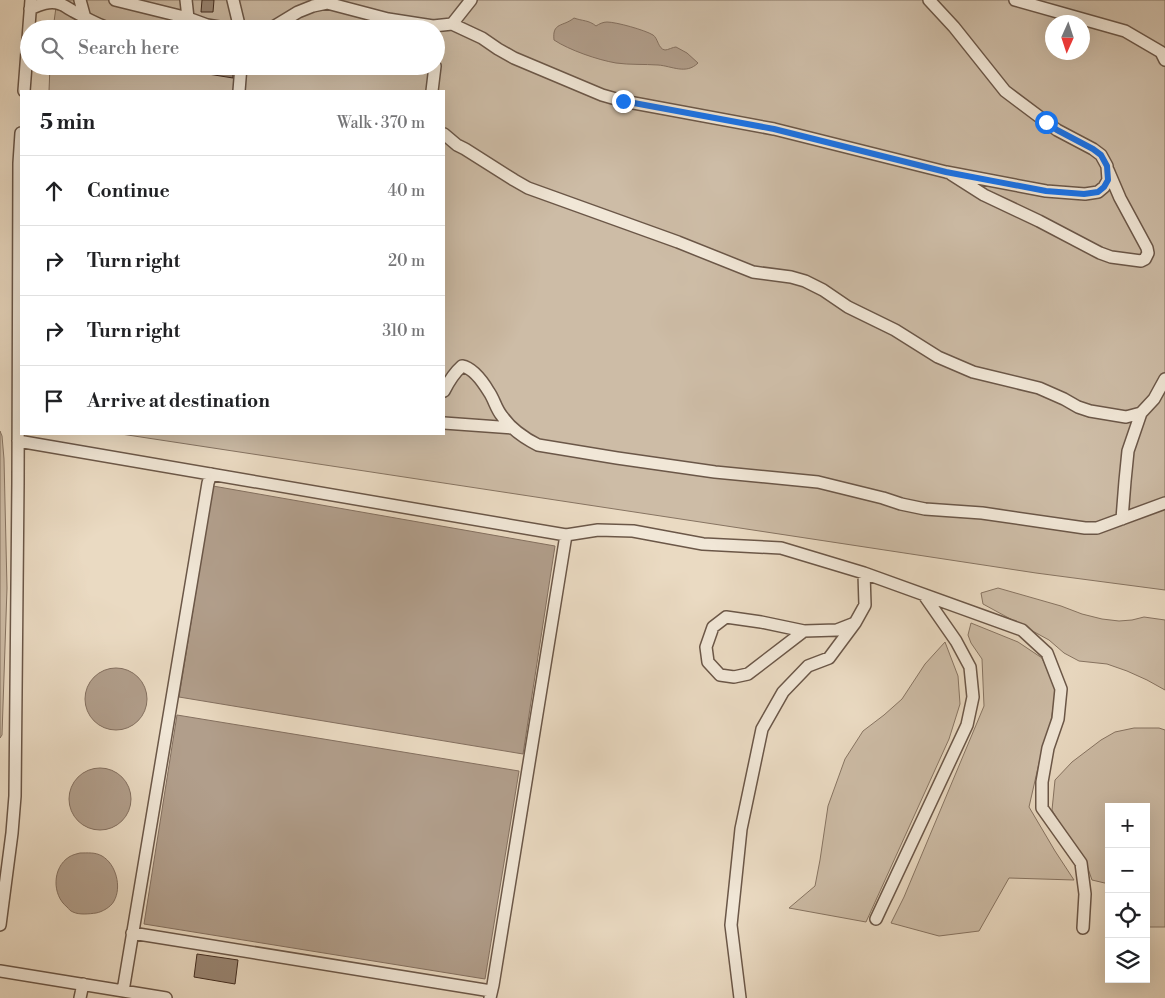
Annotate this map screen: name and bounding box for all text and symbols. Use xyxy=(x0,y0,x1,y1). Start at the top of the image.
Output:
north arrow xyxy=(1045,15,1090,60)
search box xyxy=(20,20,445,75)
icon: search xyxy=(38,34,66,62)
text: Search here xyxy=(78,36,179,60)
route end xyxy=(612,90,635,113)
text: 5 min xyxy=(40,110,95,136)
route start xyxy=(1035,111,1058,134)
text: Walk · 370 m xyxy=(337,113,425,133)
icon: ahead xyxy=(40,177,68,205)
text: Continue xyxy=(87,179,170,203)
text: 40 m xyxy=(388,181,425,201)
icon: right xyxy=(40,247,68,275)
text: Turn right xyxy=(87,249,180,273)
text: 20 m xyxy=(388,251,425,271)
icon: right xyxy=(40,317,68,345)
text: Turn right xyxy=(87,319,180,343)
text: 310 m xyxy=(382,321,425,341)
icon: arrive xyxy=(40,387,68,415)
text: Arrive at destination xyxy=(87,389,270,413)
map controls xyxy=(1105,803,1150,983)
button: + xyxy=(1105,803,1150,848)
button: − xyxy=(1105,848,1150,893)
button: locate xyxy=(1105,893,1150,938)
button: layers xyxy=(1105,938,1150,983)

